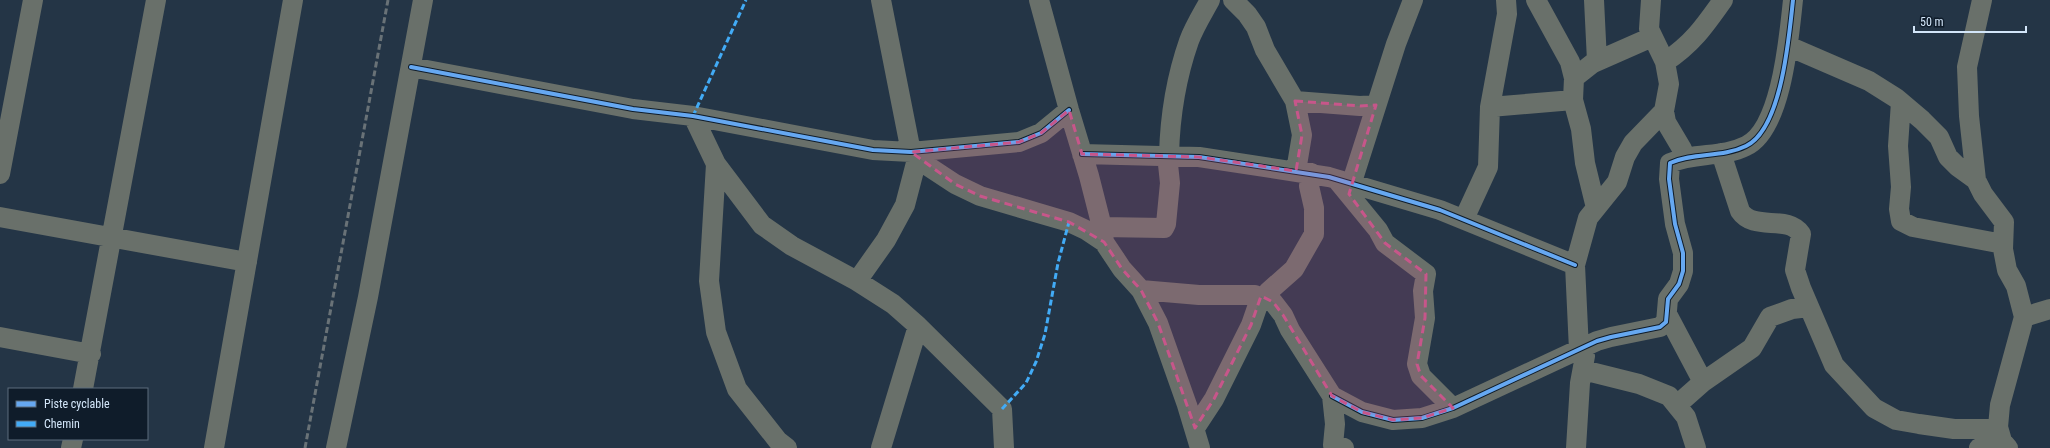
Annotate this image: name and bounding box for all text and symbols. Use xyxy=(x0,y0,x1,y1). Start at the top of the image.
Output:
scale bar xyxy=(1914,8,2026,34)
text: 50 m xyxy=(1920,15,1944,29)
legend xyxy=(8,388,148,440)
text: Piste cyclable xyxy=(44,397,110,411)
text: Chemin xyxy=(44,417,80,431)

